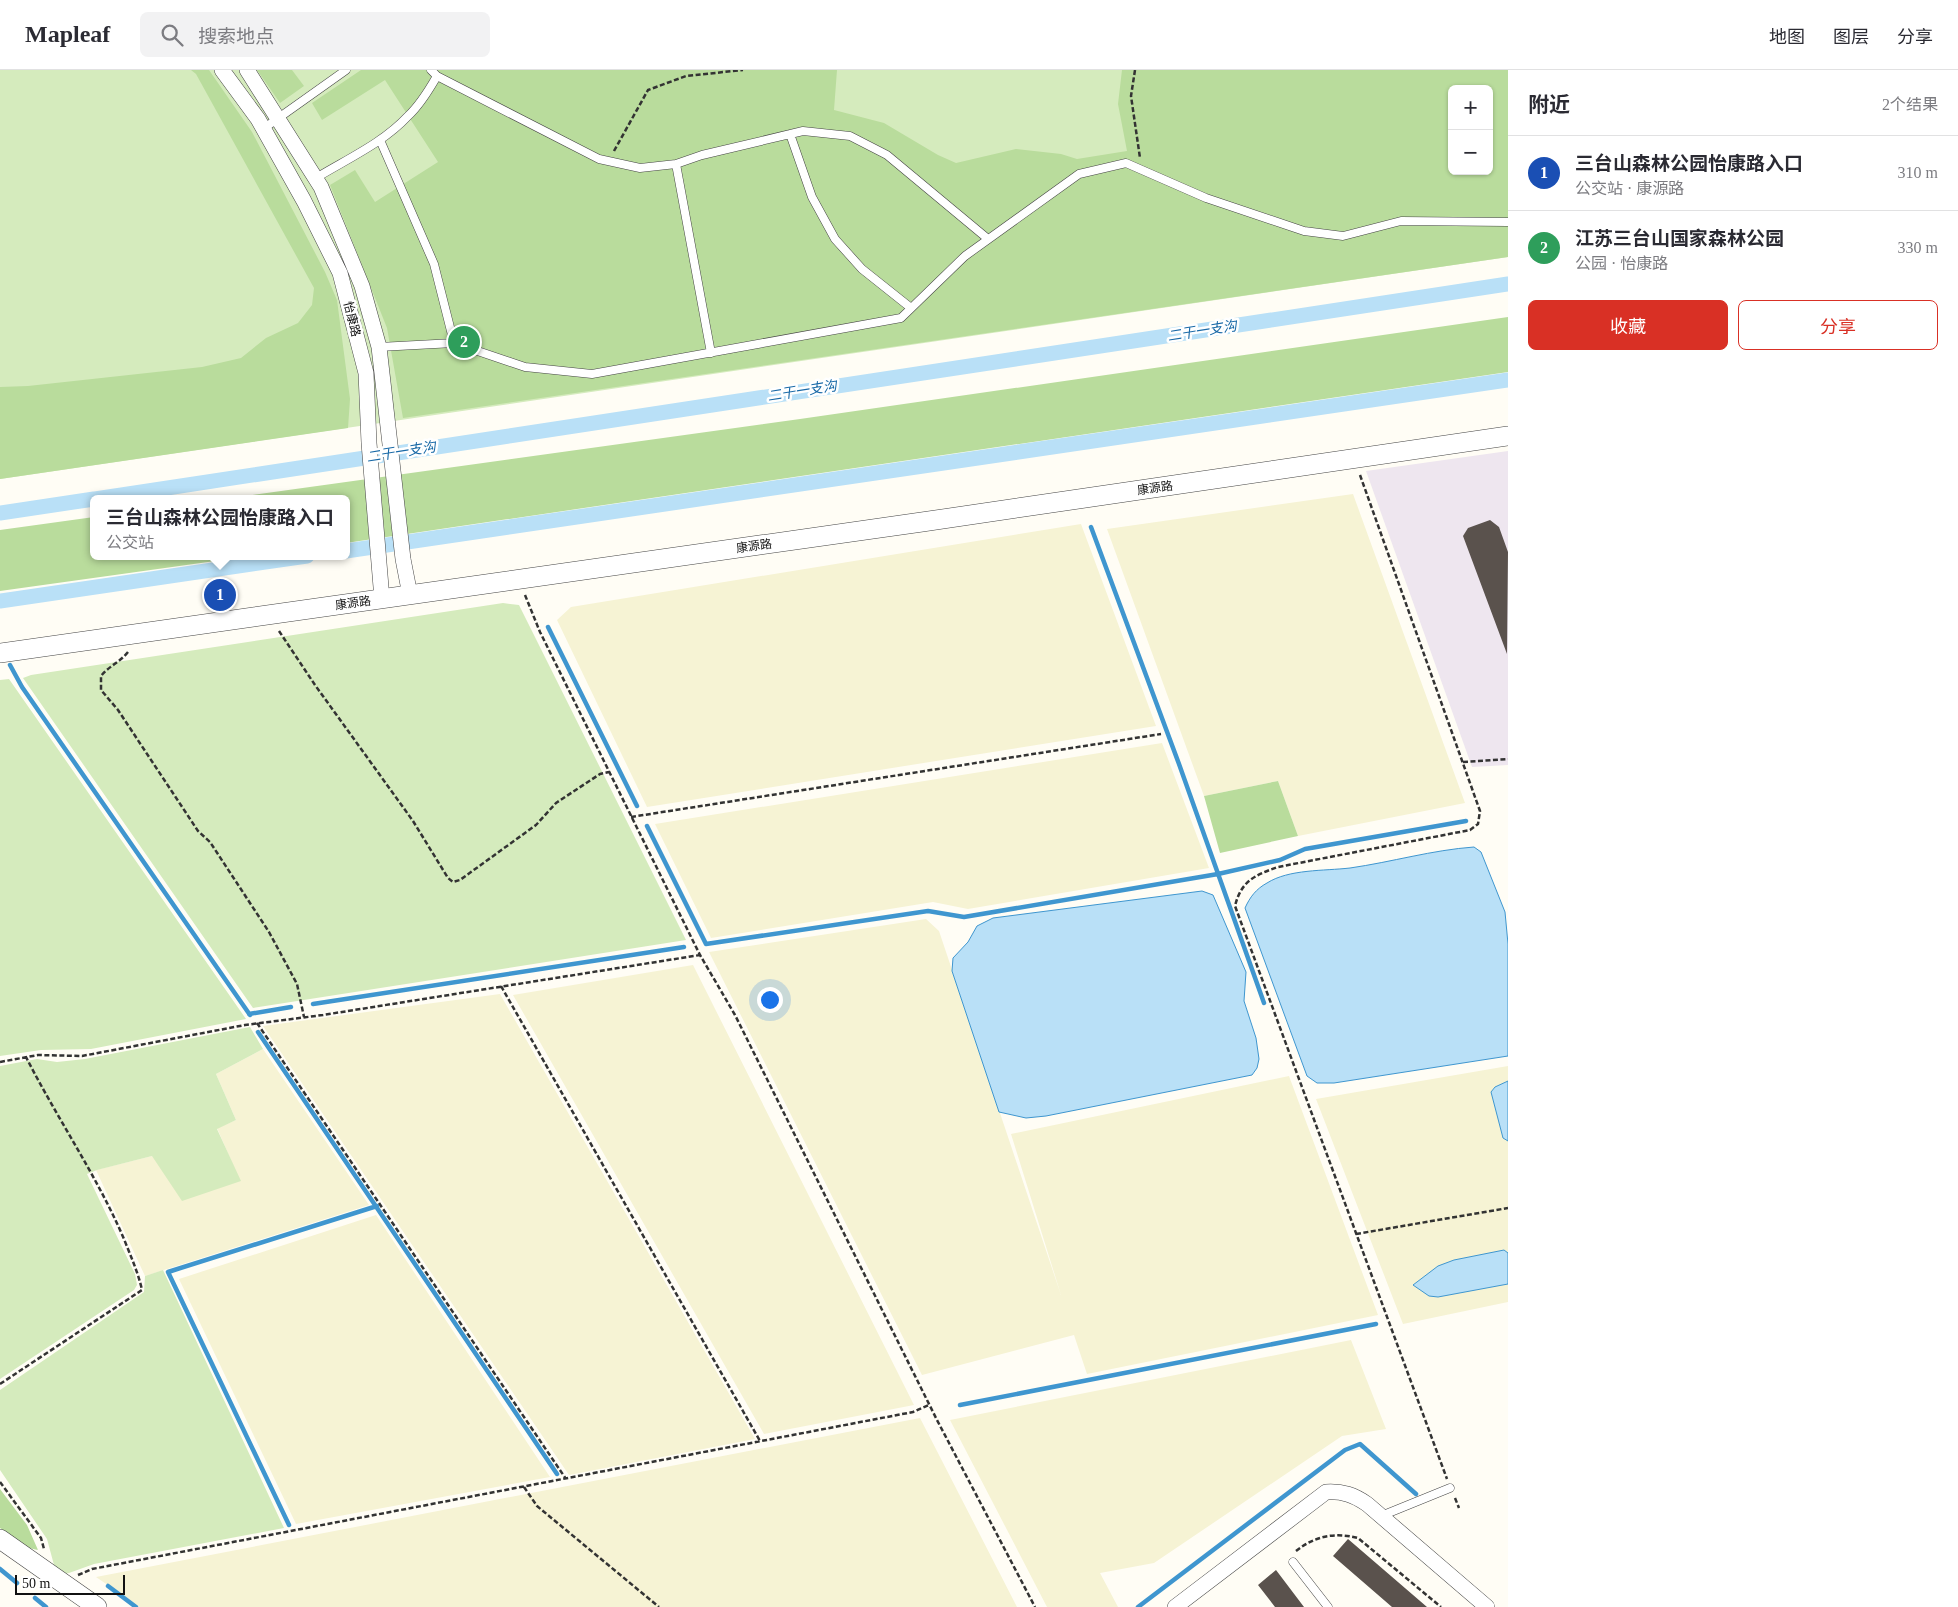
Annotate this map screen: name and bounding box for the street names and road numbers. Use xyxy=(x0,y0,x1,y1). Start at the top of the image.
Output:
street label: 怡康路 xyxy=(341,300,363,338)
street label: 康源路 xyxy=(1136,479,1174,497)
street label: 康源路 xyxy=(735,537,773,555)
street label: 康源路 xyxy=(334,594,372,612)

